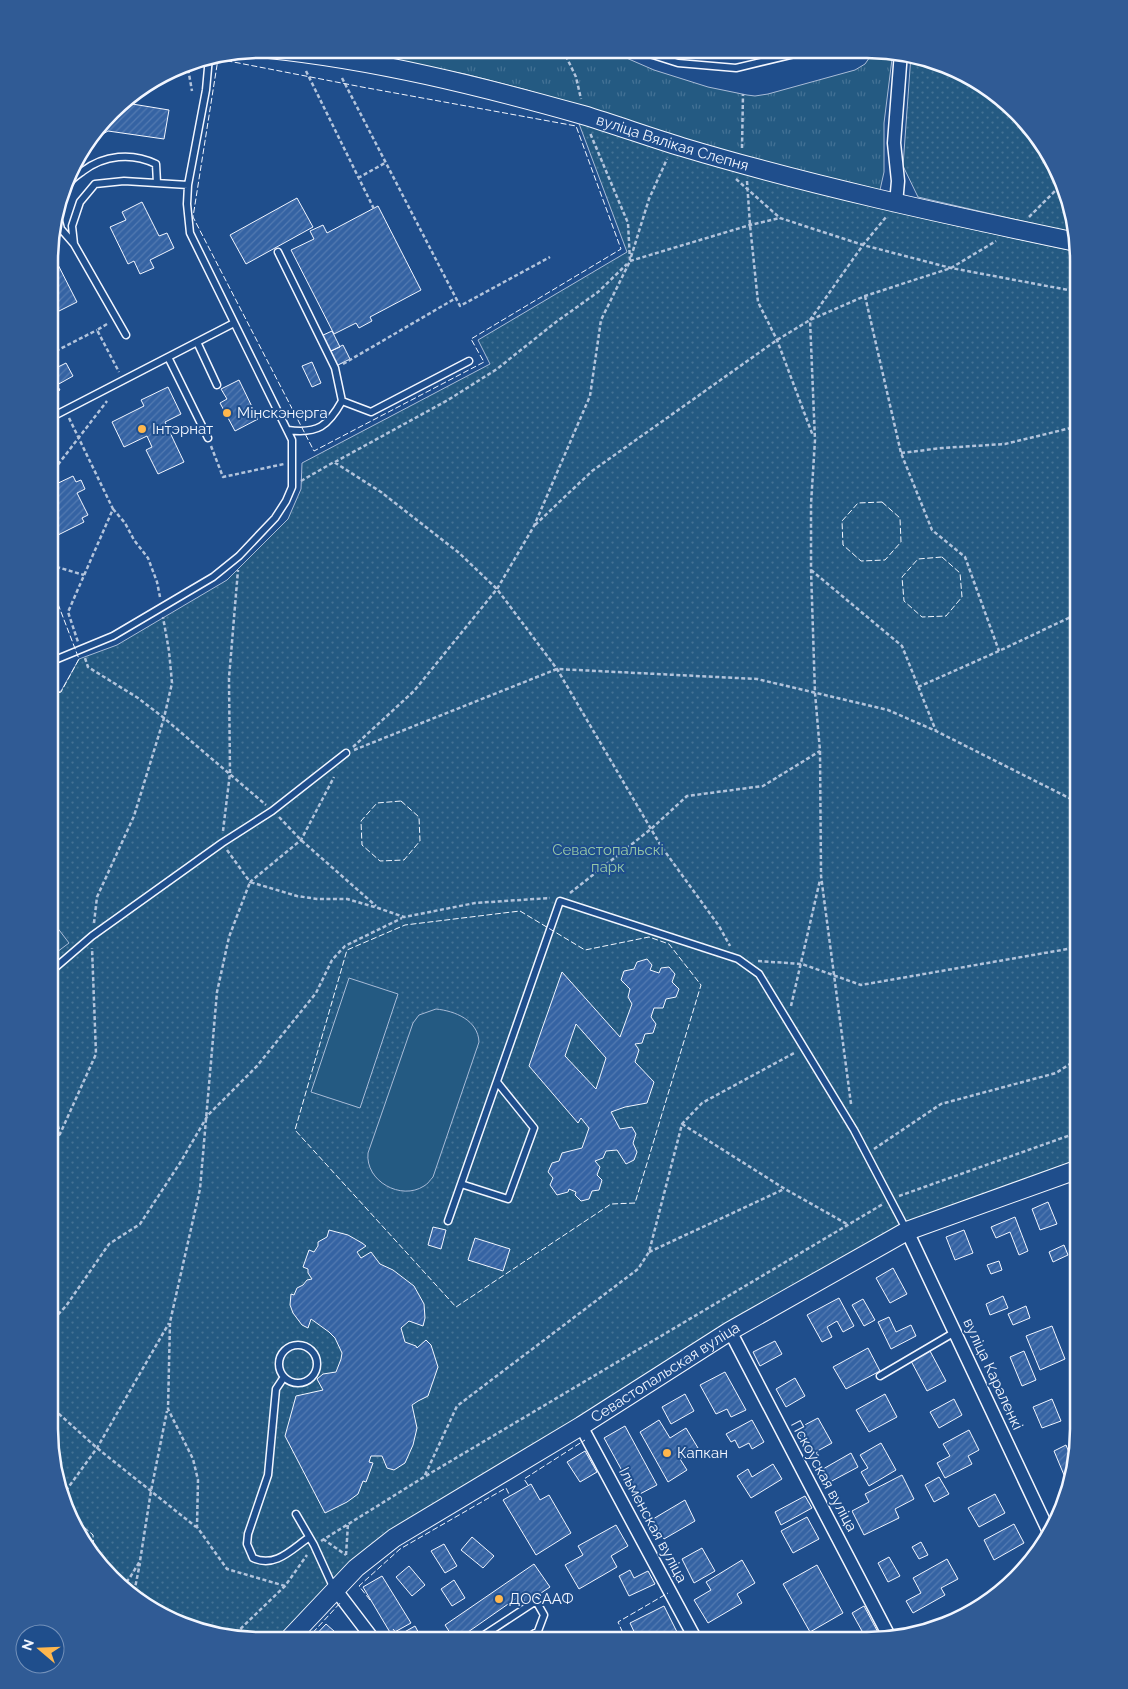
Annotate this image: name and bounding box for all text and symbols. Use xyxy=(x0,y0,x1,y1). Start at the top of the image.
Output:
street label: вуліца Вялікая Слепня xyxy=(594,111,751,175)
place label: Мінскэнерга xyxy=(237,404,328,422)
marker: Мінскэнерга xyxy=(221,407,233,419)
place label: Інтэрнат xyxy=(152,420,213,438)
marker: Інтэрнат xyxy=(136,423,148,435)
park label: Севастопальскі парк xyxy=(552,841,664,876)
street label: вуліца Караленкі xyxy=(959,1315,1027,1433)
street label: Севастопальская вуліца xyxy=(588,1318,743,1426)
street label: Пскоўская вуліца xyxy=(787,1417,861,1535)
place label: Капкан xyxy=(677,1444,728,1462)
marker: Капкан xyxy=(661,1447,673,1459)
street label: Ільменская вуліца xyxy=(615,1464,691,1586)
place label: ДОСААФ xyxy=(509,1590,574,1608)
marker: ДОСААФ xyxy=(493,1593,505,1605)
north arrow xyxy=(15,1624,65,1674)
text: N xyxy=(18,1637,37,1652)

